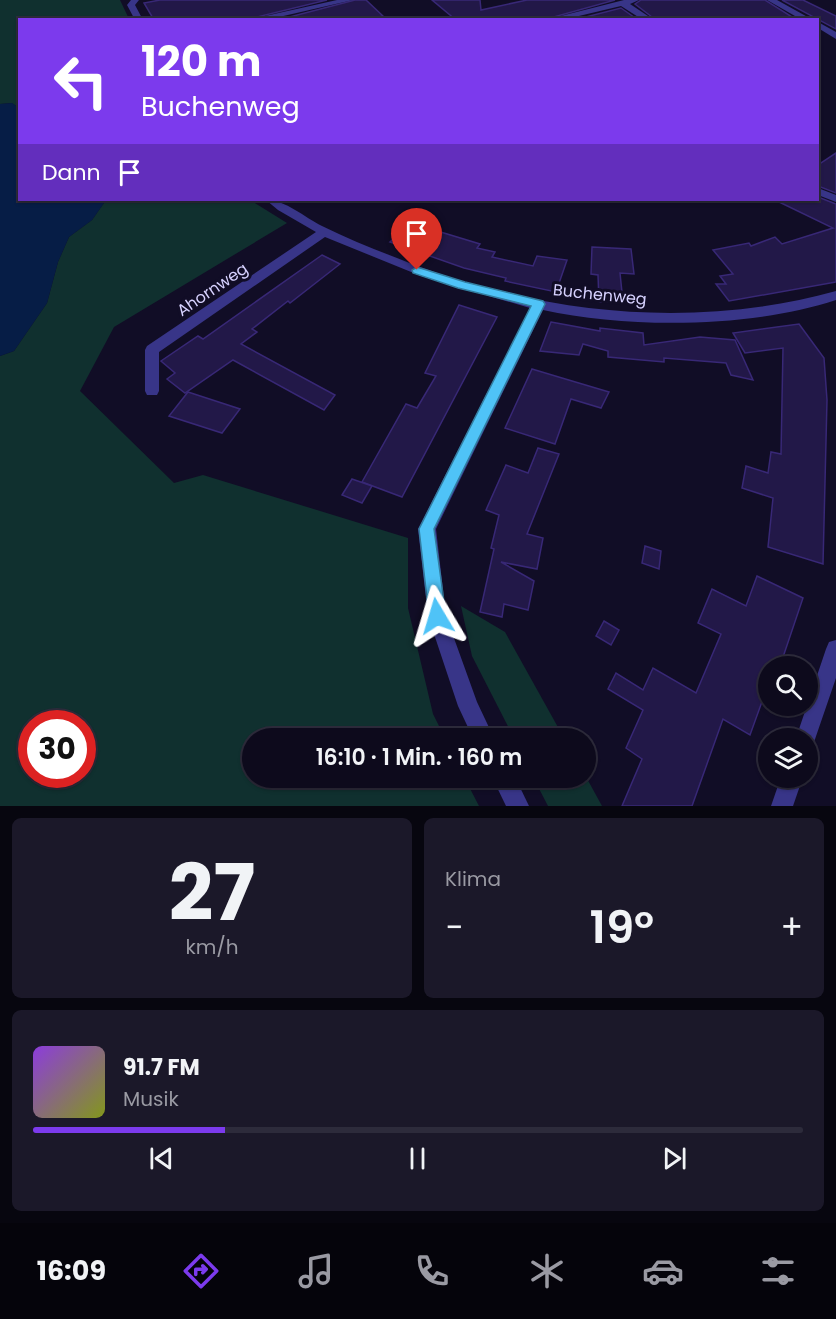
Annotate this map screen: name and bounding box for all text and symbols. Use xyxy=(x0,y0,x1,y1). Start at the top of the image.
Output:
text: 120 m xyxy=(141,32,262,91)
icon: left xyxy=(42,42,120,120)
text: Buchenweg xyxy=(141,88,300,125)
icon: arrive xyxy=(113,156,146,189)
text: Dann xyxy=(42,157,101,188)
pin xyxy=(391,208,442,270)
icon: arrive xyxy=(400,217,433,250)
street label: Ahornweg xyxy=(172,257,252,322)
street label: Buchenweg xyxy=(552,278,648,311)
position arrow xyxy=(405,584,469,648)
map controls xyxy=(758,656,818,788)
button: search xyxy=(758,656,818,716)
speed limit sign: 30 xyxy=(18,710,96,788)
button: layers xyxy=(758,728,818,788)
text: 16:10 · 1 Min. · 160 m xyxy=(316,742,522,773)
text: 27 xyxy=(169,838,255,947)
text: Klima xyxy=(445,865,501,893)
text: 19° xyxy=(590,896,654,959)
text: − xyxy=(445,904,463,951)
text: + xyxy=(780,904,803,951)
text: km/h xyxy=(185,933,239,961)
text: 91.7 FM xyxy=(123,1052,200,1083)
text: Musik xyxy=(123,1085,179,1113)
icon: previous xyxy=(145,1142,178,1175)
icon: pause xyxy=(401,1142,434,1175)
icon: next xyxy=(658,1142,691,1175)
icon: directions xyxy=(180,1250,222,1292)
icon: music xyxy=(295,1250,337,1292)
icon: phone xyxy=(411,1250,453,1292)
icon: climate xyxy=(526,1250,568,1292)
icon: car xyxy=(642,1250,684,1292)
icon: filters xyxy=(757,1250,799,1292)
text: 16:09 xyxy=(37,1252,106,1289)

